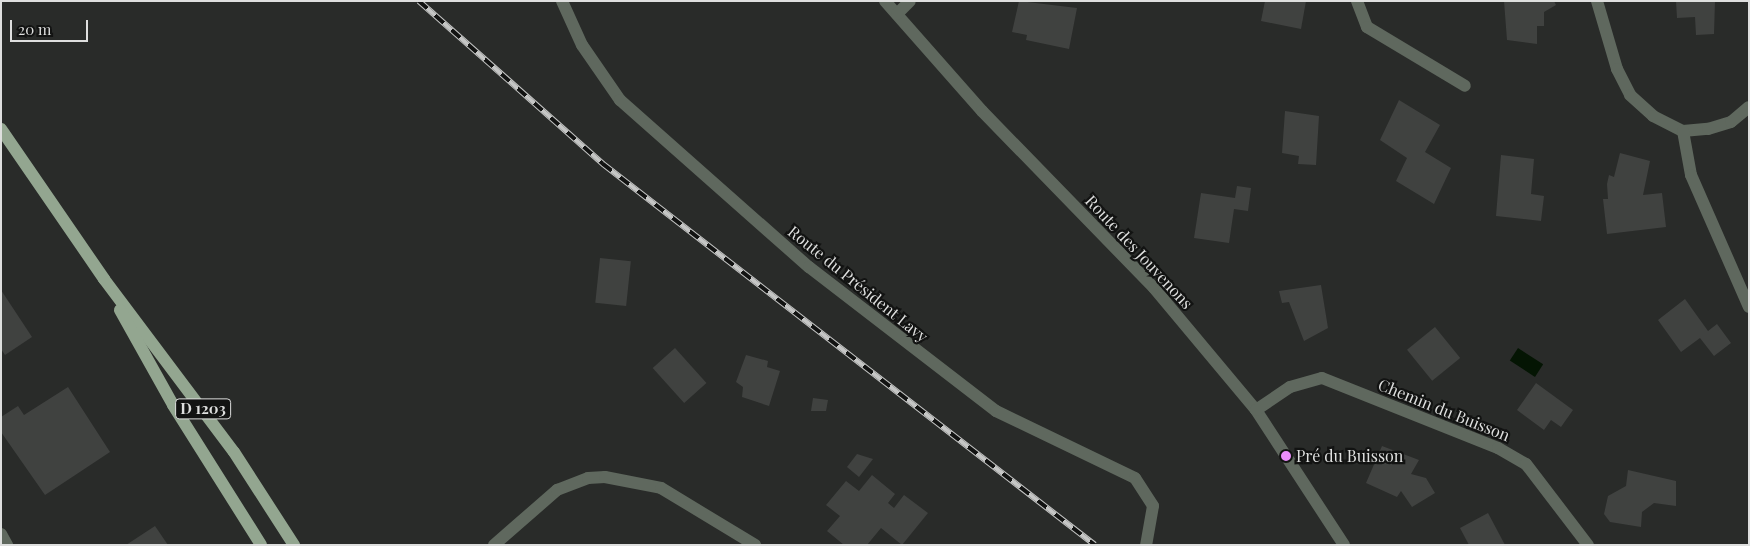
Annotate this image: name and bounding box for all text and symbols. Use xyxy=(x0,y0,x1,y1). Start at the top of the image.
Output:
scale bar xyxy=(12,10,90,42)
text: 20 m xyxy=(18,19,51,39)
street label: Route des Jouvenons xyxy=(1081,191,1197,313)
street label: Route du Président Lavy xyxy=(784,222,932,346)
street label: Chemin du Buisson xyxy=(1375,375,1513,445)
road number: D 1203 xyxy=(174,396,232,422)
place label: Pré du Buisson xyxy=(1296,446,1403,466)
marker: Pré du Buisson xyxy=(1280,450,1292,462)

